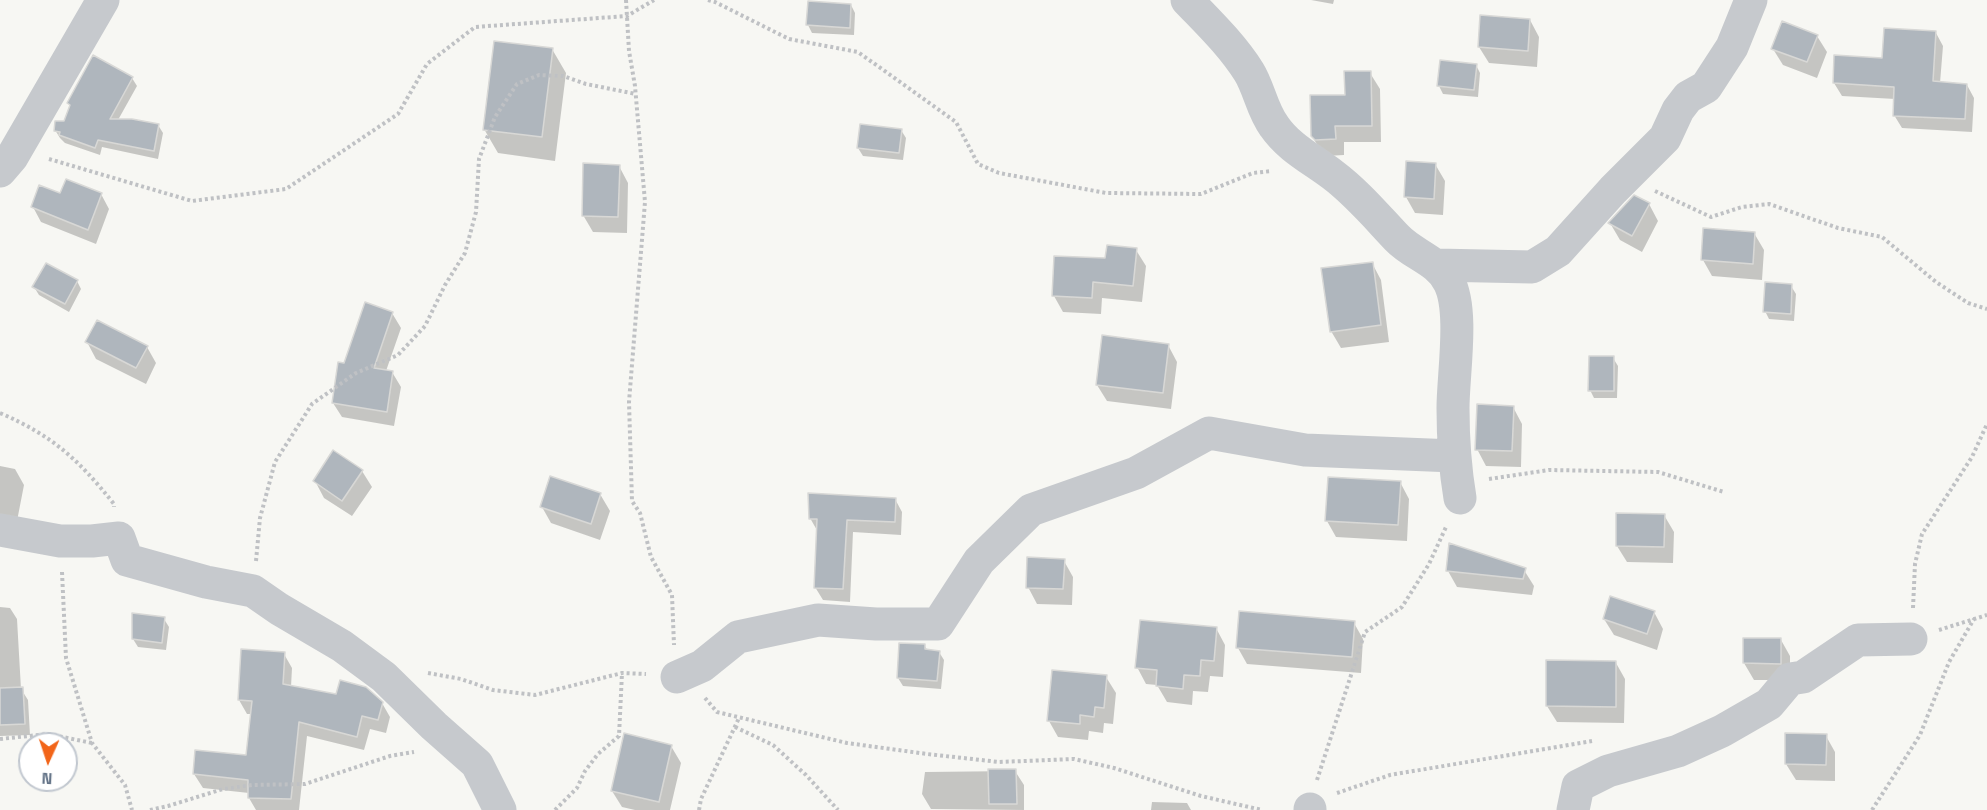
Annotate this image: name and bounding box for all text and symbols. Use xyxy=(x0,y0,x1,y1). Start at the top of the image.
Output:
north arrow xyxy=(18,732,78,792)
text: N xyxy=(41,768,53,789)

